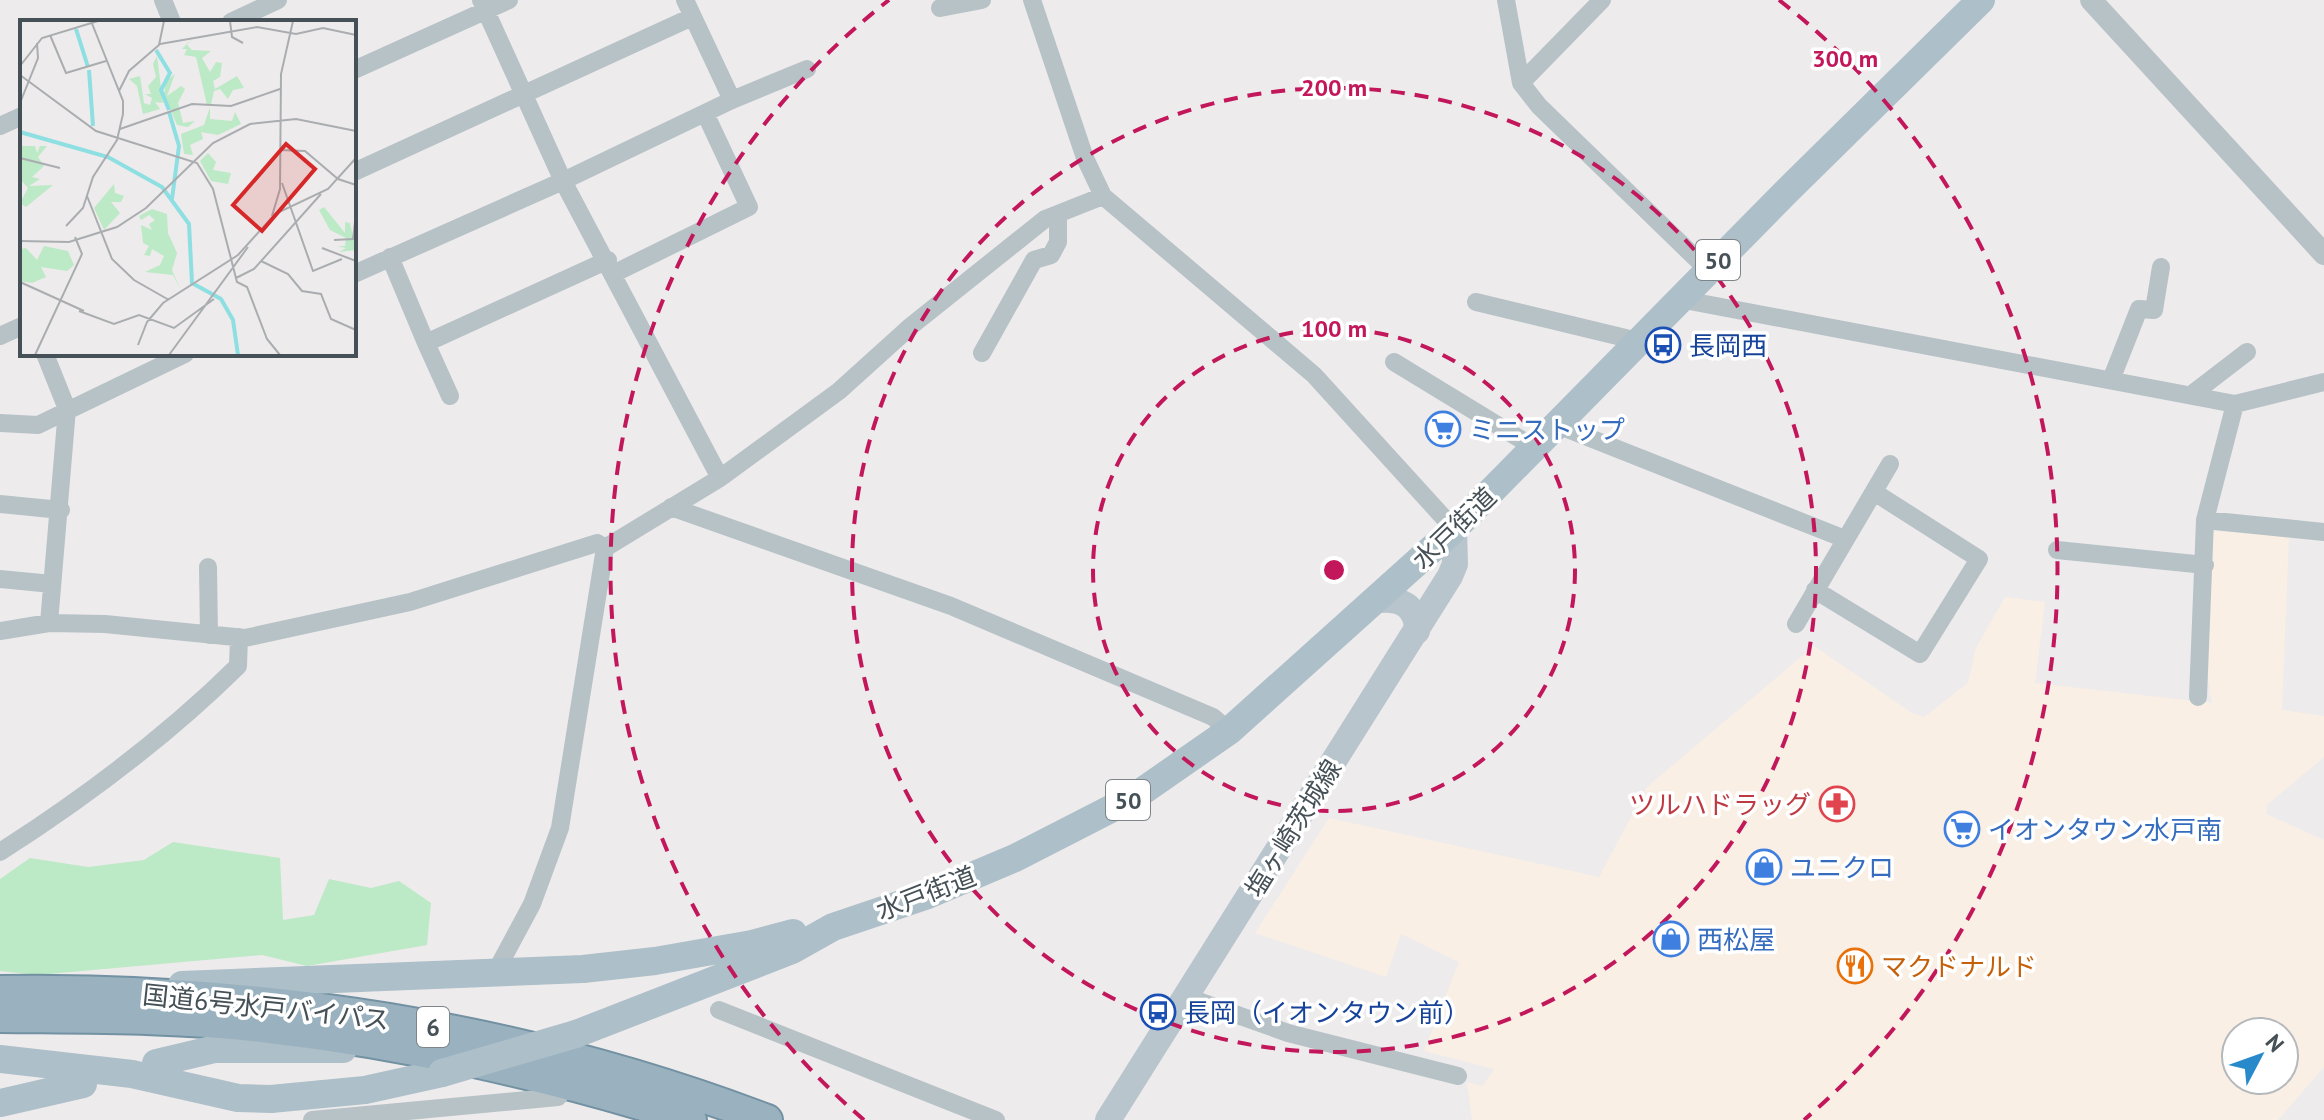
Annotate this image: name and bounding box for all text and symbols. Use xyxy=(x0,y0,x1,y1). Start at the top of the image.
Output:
inset map xyxy=(20,20,356,356)
text: 300 m xyxy=(1812,43,1878,74)
text: 200 m xyxy=(1301,72,1367,103)
road number: 50 xyxy=(1696,240,1740,280)
text: 100 m xyxy=(1301,313,1367,344)
bus stop icon: 長岡西 xyxy=(1644,326,1682,364)
place label: 長岡西 xyxy=(1689,329,1767,362)
supermarket icon: ミニストップ xyxy=(1424,410,1462,448)
place label: ミニストップ xyxy=(1469,413,1625,446)
street label: 水戸街道 xyxy=(1405,480,1503,576)
centre of rings xyxy=(1320,556,1348,584)
street label: 塩ヶ崎茨城線 xyxy=(1238,753,1348,903)
road number: 50 xyxy=(1106,780,1150,820)
pharmacy icon: ツルハドラッグ xyxy=(1818,785,1856,823)
place label: ツルハドラッグ xyxy=(1629,788,1811,821)
supermarket icon: イオンタウン水戸南 xyxy=(1943,810,1981,848)
place label: イオンタウン水戸南 xyxy=(1988,813,2222,846)
shop icon: ユニクロ xyxy=(1745,848,1783,886)
place label: ユニクロ xyxy=(1790,851,1894,884)
street label: 水戸街道 xyxy=(872,859,980,927)
shop icon: 西松屋 xyxy=(1652,920,1690,958)
place label: 西松屋 xyxy=(1697,923,1775,956)
restaurant icon: マクドナルド xyxy=(1836,947,1874,985)
place label: マクドナルド xyxy=(1881,950,2037,983)
street label: 国道6号水戸バイパス xyxy=(141,978,391,1036)
bus stop icon: 長岡（イオンタウン前） xyxy=(1139,993,1177,1031)
place label: 長岡（イオンタウン前） xyxy=(1184,996,1470,1029)
road number: 6 xyxy=(417,1007,449,1047)
north arrow xyxy=(2220,1016,2300,1096)
text: N xyxy=(2260,1028,2290,1058)

